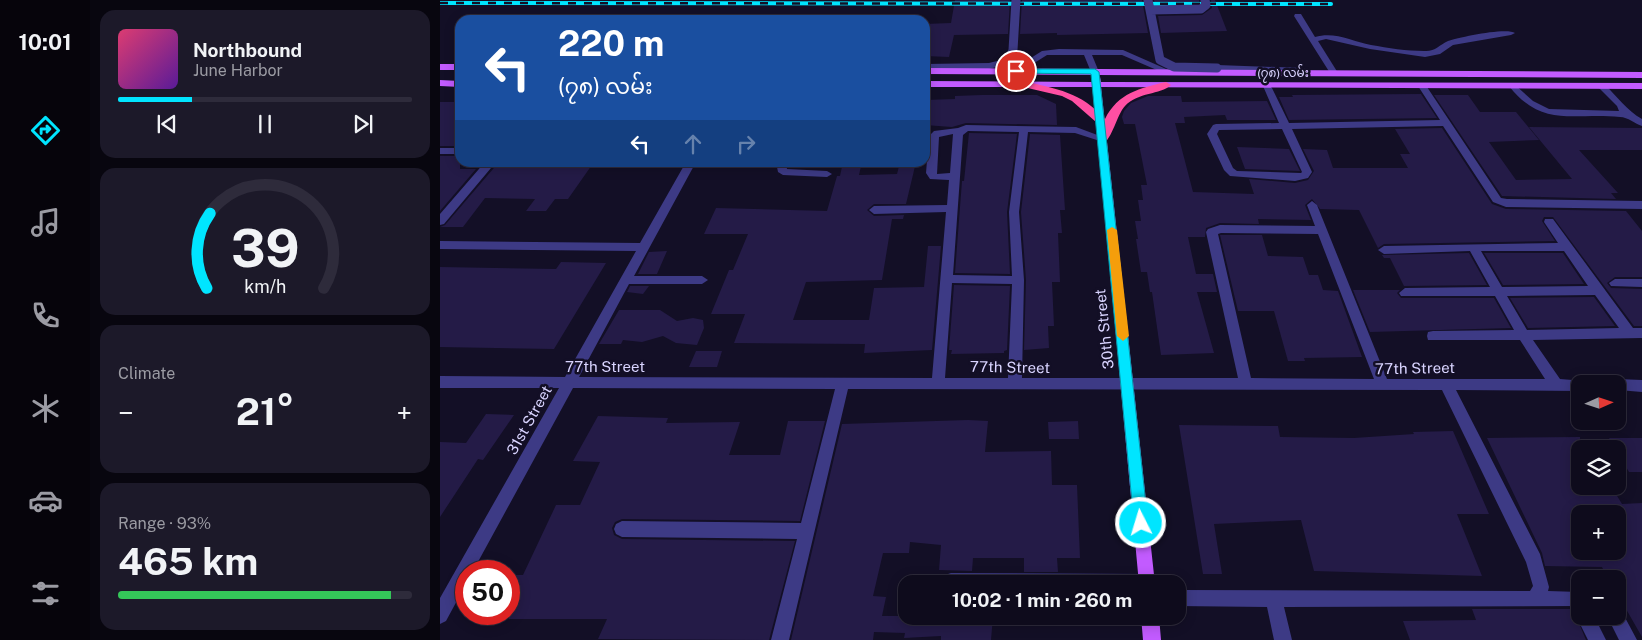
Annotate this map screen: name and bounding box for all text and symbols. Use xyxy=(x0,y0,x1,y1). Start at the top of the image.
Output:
text: 220 m xyxy=(558,23,664,64)
text: 10:01 xyxy=(18,29,72,55)
icon: left xyxy=(475,35,540,100)
text: Northbound xyxy=(193,39,302,61)
pin xyxy=(995,50,1037,92)
icon: arrive xyxy=(1002,57,1030,85)
text: June Harbor xyxy=(193,61,283,80)
street label: (၇၈) လမ်း xyxy=(1257,64,1309,83)
text: (၇၈) လမ်း xyxy=(558,73,653,99)
icon: previous xyxy=(153,110,181,138)
icon: pause xyxy=(251,110,279,138)
icon: next xyxy=(349,110,377,138)
icon: directions xyxy=(28,113,63,148)
icon: left xyxy=(626,130,654,158)
icon: ahead xyxy=(679,130,707,158)
icon: right xyxy=(732,130,760,158)
icon: music xyxy=(28,205,63,240)
text: 39 xyxy=(231,218,299,279)
text: km/h xyxy=(244,276,286,297)
street label: 30th Street xyxy=(1091,288,1117,370)
icon: phone xyxy=(28,298,63,333)
street label: 77th Street xyxy=(565,358,645,375)
street label: 77th Street xyxy=(970,358,1050,376)
street label: 77th Street xyxy=(1375,359,1455,377)
text: Climate xyxy=(118,364,175,383)
north arrow xyxy=(1571,375,1626,430)
map controls xyxy=(1571,375,1626,625)
street label: 31st Street xyxy=(503,382,555,457)
text: 21° xyxy=(236,389,294,434)
icon: climate xyxy=(28,391,63,426)
text: − xyxy=(118,396,134,429)
text: + xyxy=(396,396,412,429)
button: layers xyxy=(1571,440,1626,495)
icon: car xyxy=(28,483,63,518)
position arrow xyxy=(1114,496,1166,548)
button: + xyxy=(1571,505,1626,560)
text: Range · 93% xyxy=(118,514,211,533)
text: 465 km xyxy=(118,539,258,584)
speed limit sign: 50 xyxy=(455,560,520,625)
button: − xyxy=(1571,570,1626,625)
icon: filters xyxy=(28,576,63,611)
text: 10:02 · 1 min · 260 m xyxy=(952,589,1132,611)

